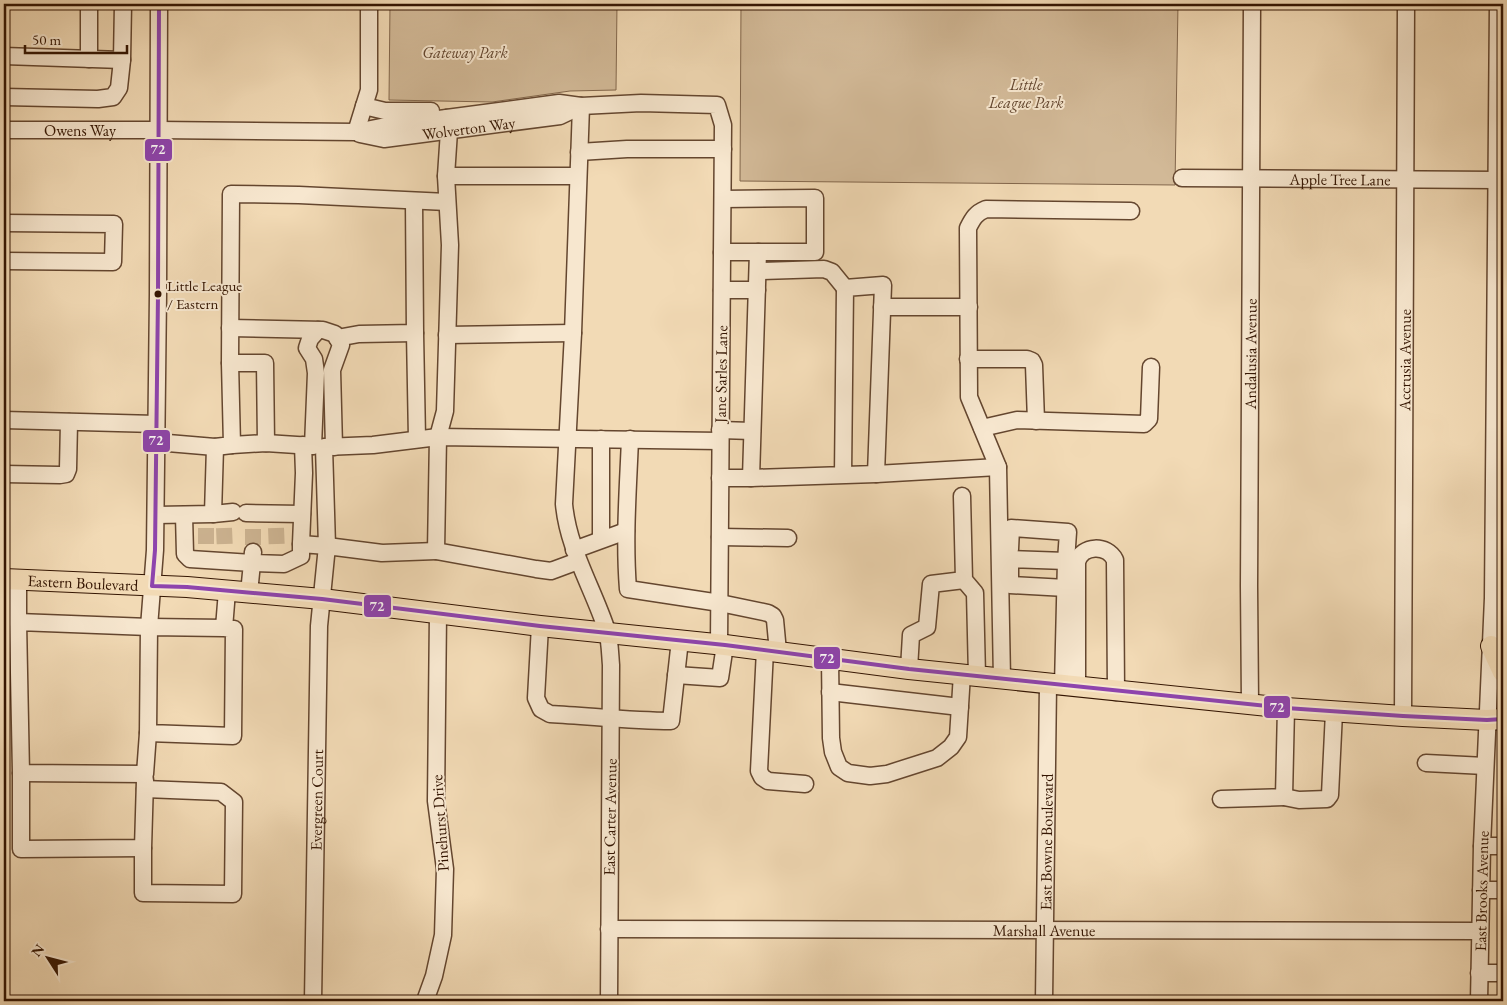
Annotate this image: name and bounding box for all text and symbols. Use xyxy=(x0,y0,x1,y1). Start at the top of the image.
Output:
scale bar xyxy=(25,22,128,54)
text: 50 m xyxy=(32,30,61,49)
park label: Gateway Park xyxy=(422,42,508,63)
park label: Little League Park xyxy=(988,74,1064,113)
street label: Wolverton Way xyxy=(421,111,518,144)
street label: Owens Way xyxy=(44,120,117,141)
line badge: 72 xyxy=(144,138,173,162)
text: 72 xyxy=(151,140,166,158)
street label: Apple Tree Lane xyxy=(1288,168,1391,190)
place label: Little League / Eastern xyxy=(167,276,242,313)
marker: Little League / Eastern xyxy=(153,289,163,299)
street label: Andalusia Avenue xyxy=(1239,298,1261,411)
street label: Accrusia Avenue xyxy=(1394,309,1415,412)
street label: Jane Sarles Lane xyxy=(710,325,732,425)
line badge: 72 xyxy=(142,429,171,453)
text: 72 xyxy=(149,431,164,449)
street label: Eastern Boulevard xyxy=(27,570,140,595)
line badge: 72 xyxy=(363,594,392,618)
text: 72 xyxy=(370,597,385,615)
line badge: 72 xyxy=(813,646,841,670)
text: 72 xyxy=(820,649,835,667)
line badge: 72 xyxy=(1263,695,1291,719)
text: 72 xyxy=(1270,698,1285,716)
street label: Evergreen Court xyxy=(305,749,328,851)
street label: East Carter Avenue xyxy=(598,758,622,876)
street label: East Bowne Boulevard xyxy=(1035,773,1057,911)
street label: Pinehurst Drive xyxy=(426,774,454,872)
street label: East Brooks Avenue xyxy=(1469,830,1493,952)
street label: Marshall Avenue xyxy=(993,919,1095,941)
north arrow xyxy=(22,932,72,982)
text: N xyxy=(27,940,48,960)

